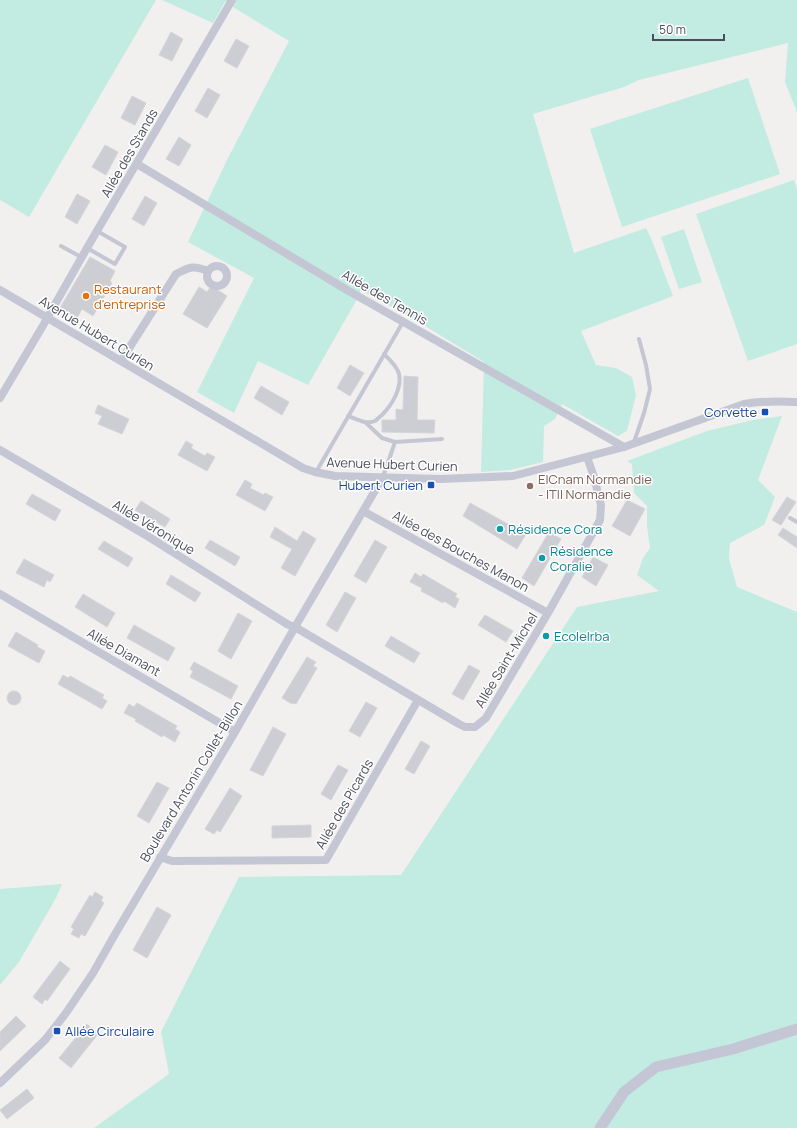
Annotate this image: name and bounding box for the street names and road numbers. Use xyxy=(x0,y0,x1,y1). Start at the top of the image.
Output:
street label: Allée des Stands xyxy=(96,105,162,201)
street label: Allée des Tennis xyxy=(339,265,431,329)
street label: Avenue Hubert Curien xyxy=(36,291,158,375)
street label: Avenue Hubert Curien xyxy=(326,453,458,475)
street label: Allée Véronique xyxy=(110,495,199,559)
street label: Allée des Bouches Manon xyxy=(390,506,532,596)
street label: Allée Saint-Michel xyxy=(470,609,542,711)
street label: Allée Diamant xyxy=(84,624,164,680)
street label: Boulevard Antonin Collet-Billon xyxy=(136,697,246,865)
street label: Allée des Picards xyxy=(311,756,377,852)

